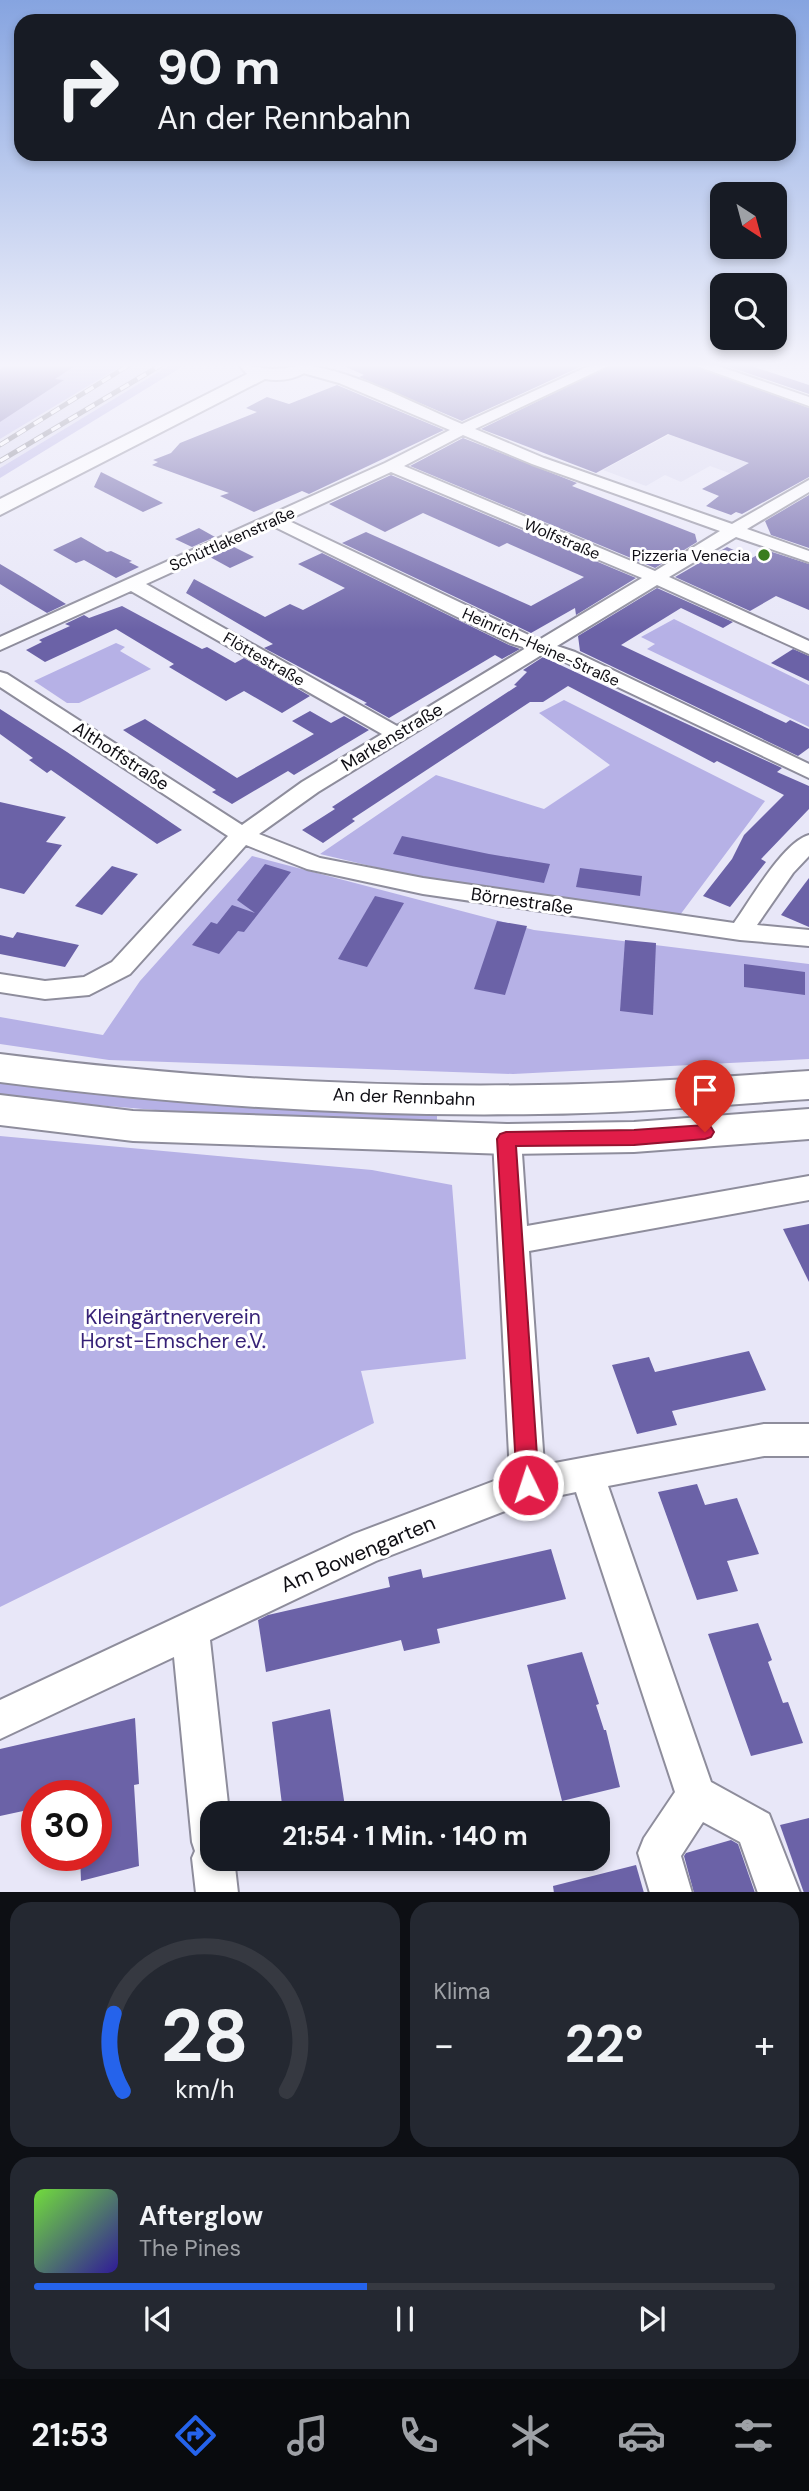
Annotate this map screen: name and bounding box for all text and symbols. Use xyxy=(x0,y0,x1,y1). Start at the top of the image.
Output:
text: 90 m xyxy=(157,35,280,99)
icon: right xyxy=(42,42,133,133)
text: An der Rennbahn xyxy=(157,97,411,139)
north arrow xyxy=(710,182,788,259)
map controls xyxy=(710,182,787,350)
button: search xyxy=(710,273,787,350)
street label: Schüttlakenstraße xyxy=(166,502,298,576)
street label: Wolfstraße xyxy=(521,514,603,564)
place label: Pizzeria Venecia xyxy=(632,545,750,566)
marker: Pizzeria Venecia xyxy=(756,547,772,563)
street label: Heinrich-Heine-Straße xyxy=(459,603,623,691)
street label: Flöttestraße xyxy=(219,627,309,691)
street label: Markenstraße xyxy=(337,697,447,777)
street label: Althoffstraße xyxy=(68,716,174,796)
street label: Börnestraße xyxy=(469,882,575,920)
pin xyxy=(675,1060,735,1132)
icon: arrive xyxy=(686,1071,724,1109)
street label: An der Rennbahn xyxy=(332,1083,476,1111)
park label: Kleingärtnerverein Horst-Emscher e.V. xyxy=(80,1303,266,1355)
position arrow xyxy=(491,1448,565,1522)
street label: Am Bowengarten xyxy=(276,1509,440,1599)
speed limit sign: 30 xyxy=(21,1780,112,1871)
text: 21:54 · 1 Min. · 140 m xyxy=(282,1819,528,1853)
text: Klima xyxy=(434,1976,491,2006)
text: 28 xyxy=(161,1989,249,2084)
text: 22° xyxy=(565,2010,644,2078)
text: − xyxy=(434,2020,454,2070)
text: + xyxy=(754,2020,775,2070)
text: km/h xyxy=(175,2072,234,2105)
text: Afterglow xyxy=(139,2199,263,2233)
text: The Pines xyxy=(139,2233,241,2263)
icon: previous xyxy=(139,2300,177,2338)
icon: pause xyxy=(386,2300,424,2338)
icon: next xyxy=(633,2300,671,2338)
icon: directions xyxy=(171,2411,220,2460)
icon: music xyxy=(283,2411,332,2460)
icon: phone xyxy=(394,2411,443,2460)
icon: climate xyxy=(506,2411,555,2460)
icon: car xyxy=(617,2411,666,2460)
icon: filters xyxy=(729,2411,778,2460)
text: 21:53 xyxy=(31,2414,109,2456)

